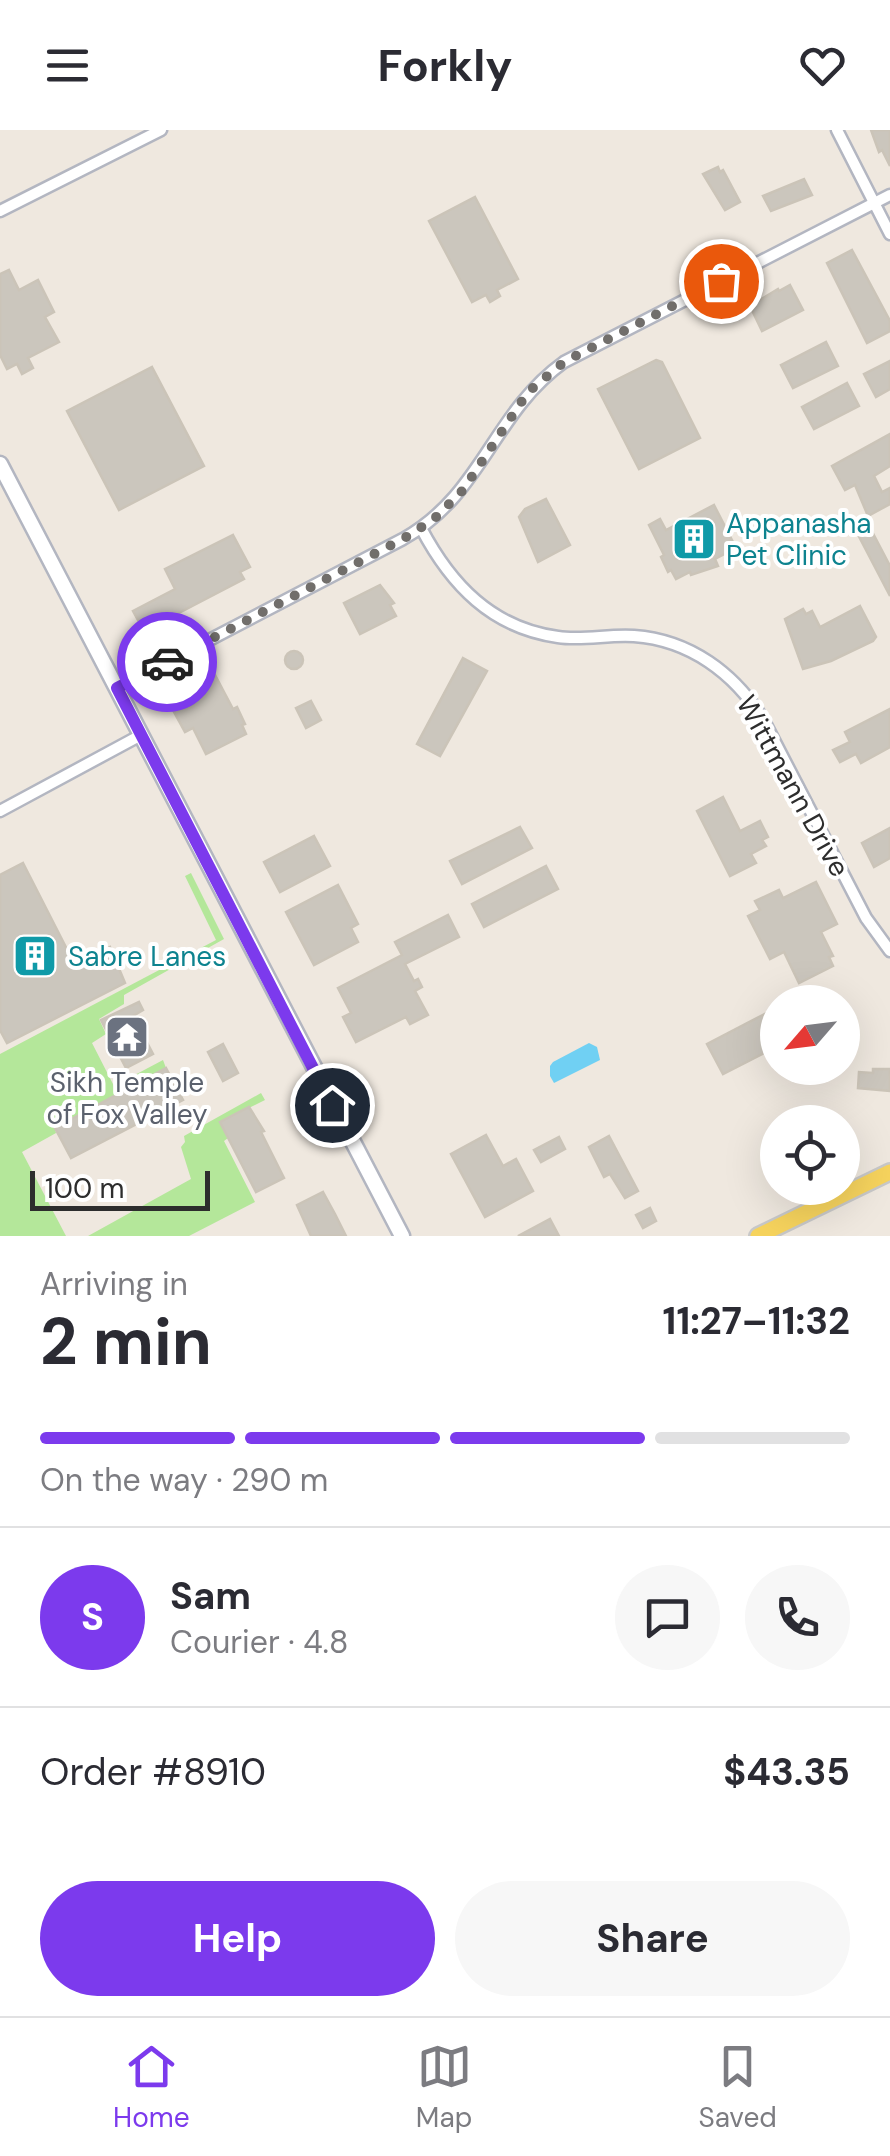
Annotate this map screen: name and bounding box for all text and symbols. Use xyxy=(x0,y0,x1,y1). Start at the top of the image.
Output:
text: Forkly xyxy=(378,36,512,95)
icon: menu xyxy=(40,38,95,93)
icon: heart xyxy=(795,38,850,93)
pin xyxy=(679,239,764,324)
icon: bag xyxy=(694,254,749,309)
place label: Appanasha Pet Clinic xyxy=(726,505,872,574)
building icon: Appanasha Pet Clinic xyxy=(671,516,717,562)
courier xyxy=(117,612,217,712)
icon: car xyxy=(140,635,195,690)
street label: Wittmann Drive xyxy=(728,689,858,883)
building icon: Sabre Lanes xyxy=(12,933,58,979)
place label: Sabre Lanes xyxy=(68,938,226,975)
north arrow xyxy=(760,985,860,1085)
map controls xyxy=(760,985,860,1205)
temple icon: Sikh Temple of Fox Valley xyxy=(104,1014,150,1060)
pin xyxy=(290,1063,375,1148)
place label: Sikh Temple of Fox Valley xyxy=(46,1064,208,1133)
icon: home xyxy=(305,1078,360,1133)
button: locate xyxy=(760,1105,860,1205)
scale bar xyxy=(30,1166,210,1210)
text: 100 m xyxy=(45,1170,124,1207)
text: Arriving in xyxy=(40,1263,188,1305)
text: 11:27–11:32 xyxy=(663,1296,850,1346)
text: 2 min xyxy=(40,1300,212,1384)
text: On the way · 290 m xyxy=(40,1459,328,1501)
button: chat xyxy=(615,1565,720,1670)
button: phone xyxy=(745,1565,850,1670)
text: Sam xyxy=(170,1571,251,1621)
text: S xyxy=(81,1592,104,1642)
text: Courier · 4.8 xyxy=(170,1621,348,1663)
text: Order #8910 xyxy=(40,1747,266,1797)
text: $43.35 xyxy=(723,1747,850,1797)
button: Help xyxy=(40,1881,435,1996)
button: Share xyxy=(455,1881,850,1996)
tab: Home xyxy=(113,2039,190,2136)
tab: Map xyxy=(416,2039,472,2136)
tab: Saved xyxy=(698,2039,777,2136)

